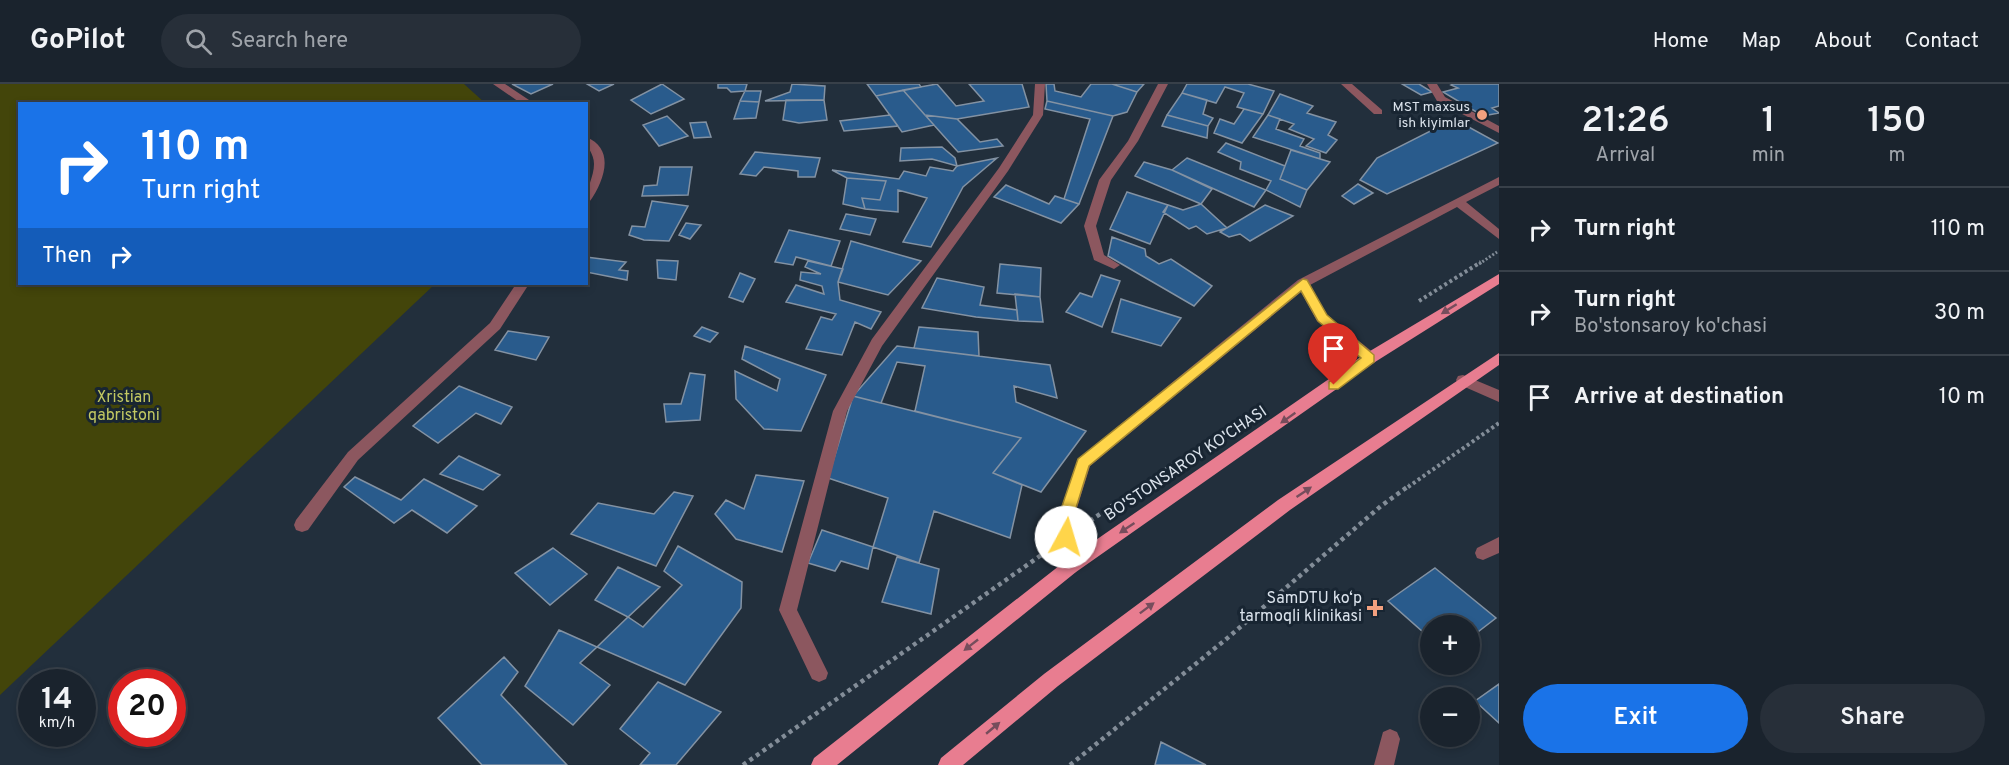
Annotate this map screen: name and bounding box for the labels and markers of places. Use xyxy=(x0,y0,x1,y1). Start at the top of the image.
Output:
place label: MST maxsus ish kiyimlar xyxy=(1392,99,1471,132)
marker: MST maxsus ish kiyimlar xyxy=(1475,108,1489,122)
pin xyxy=(1308,323,1359,385)
place label: SamDTU ko‘p tarmoqli klinikasi xyxy=(1239,589,1362,627)
marker: SamDTU ko‘p tarmoqli klinikasi xyxy=(1366,599,1384,617)

